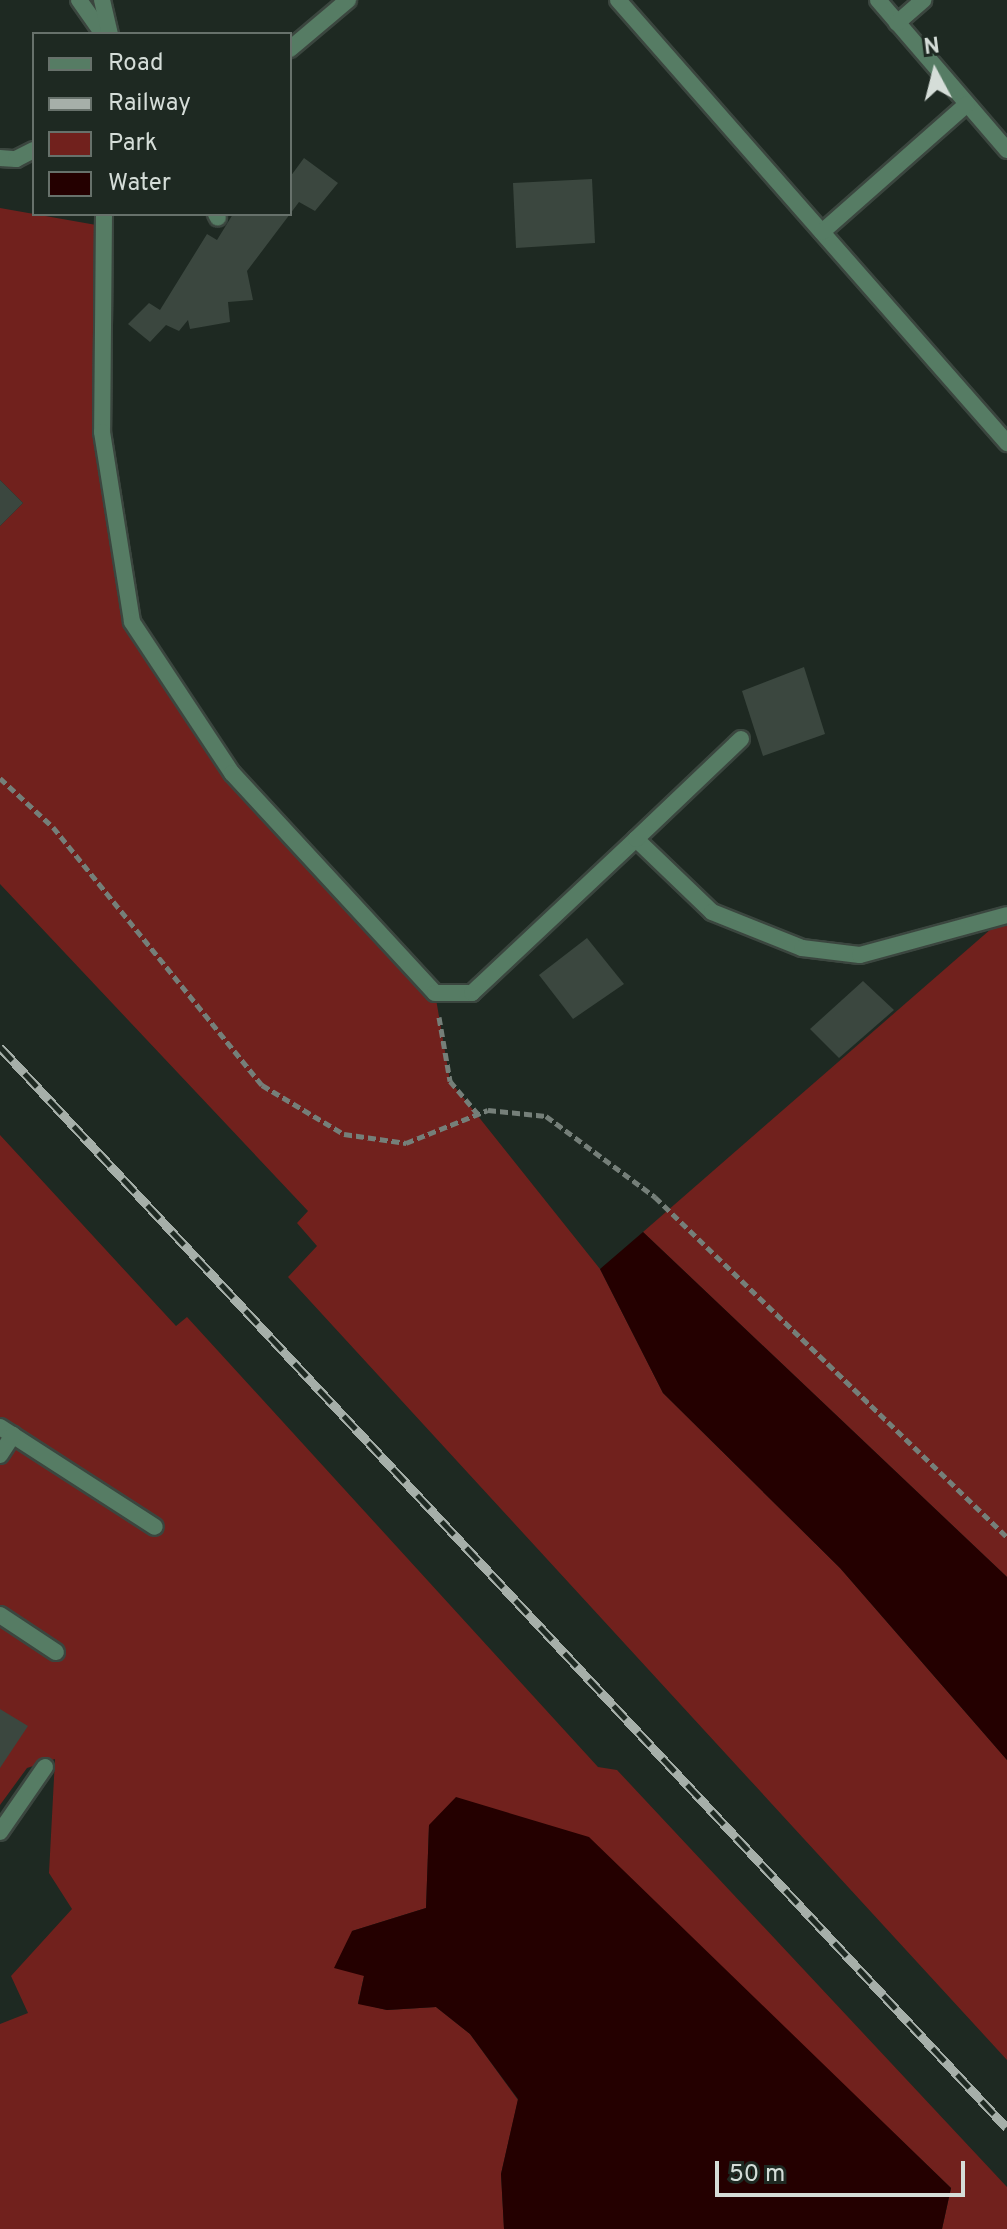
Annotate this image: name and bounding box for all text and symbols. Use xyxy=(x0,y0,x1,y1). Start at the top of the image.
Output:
legend xyxy=(32,32,292,216)
north arrow xyxy=(895,32,975,112)
text: N xyxy=(923,33,941,62)
text: Road xyxy=(108,49,164,79)
text: Railway xyxy=(108,89,191,119)
text: Park xyxy=(108,129,158,159)
text: Water xyxy=(108,169,171,199)
scale bar xyxy=(719,2145,969,2195)
text: 50 m xyxy=(729,2160,785,2190)

